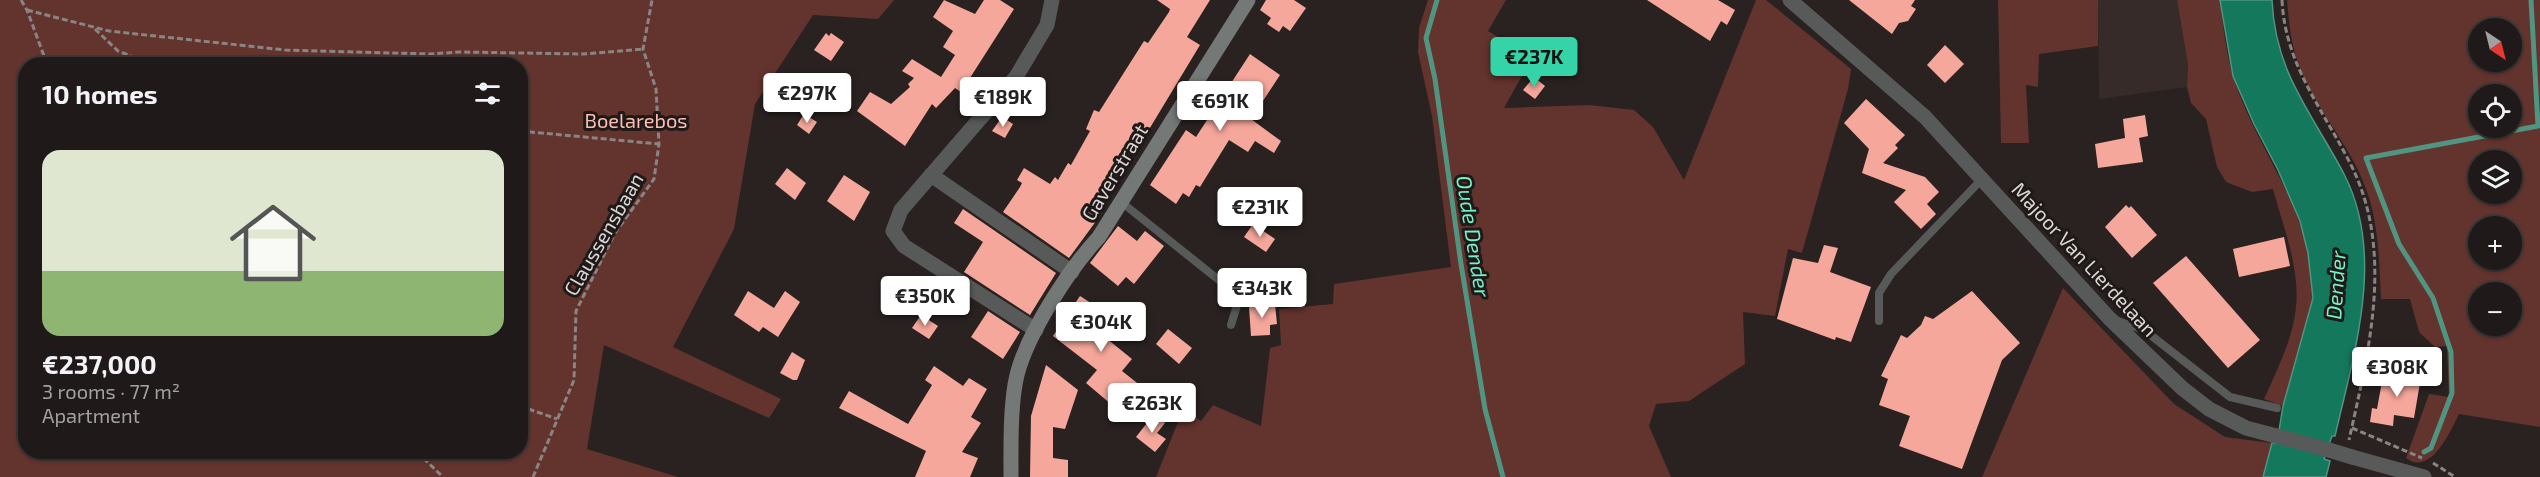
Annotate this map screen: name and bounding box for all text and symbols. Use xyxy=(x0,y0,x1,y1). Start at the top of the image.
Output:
north arrow xyxy=(2468,18,2522,72)
map controls xyxy=(2468,18,2522,336)
pin: €237K xyxy=(1492,37,1576,88)
text: €237K xyxy=(1504,44,1564,68)
pin: €297K xyxy=(765,73,849,124)
icon: filters xyxy=(471,77,504,110)
pin: €189K xyxy=(961,77,1045,128)
text: 10 homes xyxy=(42,78,158,109)
text: €297K xyxy=(777,80,837,104)
pin: €691K xyxy=(1178,81,1262,132)
text: €189K xyxy=(974,84,1032,108)
button: locate xyxy=(2468,84,2522,138)
text: €691K xyxy=(1191,88,1249,112)
park label: Boelarebos xyxy=(585,108,687,132)
street label: Gaverstraat xyxy=(1076,119,1152,225)
button: layers xyxy=(2468,150,2522,204)
street label: Claussensbaan xyxy=(558,168,648,300)
water label: Oude Dender xyxy=(1452,173,1496,299)
street label: Majoor Van Lierdelaan xyxy=(2007,177,2163,341)
pin: €231K xyxy=(1218,187,1302,238)
icon: home xyxy=(219,189,327,297)
text: €231K xyxy=(1231,194,1289,218)
button: + xyxy=(2468,216,2522,270)
water label: Dender xyxy=(2320,249,2350,320)
pin: €343K xyxy=(1220,268,1304,319)
text: €343K xyxy=(1232,275,1292,299)
pin: €350K xyxy=(883,276,967,327)
button: − xyxy=(2468,282,2522,336)
text: €350K xyxy=(895,283,955,307)
pin: €304K xyxy=(1059,302,1143,353)
text: €304K xyxy=(1070,309,1132,333)
pin: €308K xyxy=(2355,347,2439,398)
text: €237,000 xyxy=(42,348,157,379)
text: €308K xyxy=(2366,354,2428,378)
text: 3 rooms · 77 m² xyxy=(42,379,180,403)
pin: €263K xyxy=(1110,383,1194,434)
text: €263K xyxy=(1122,390,1182,414)
text: Apartment xyxy=(42,403,140,427)

